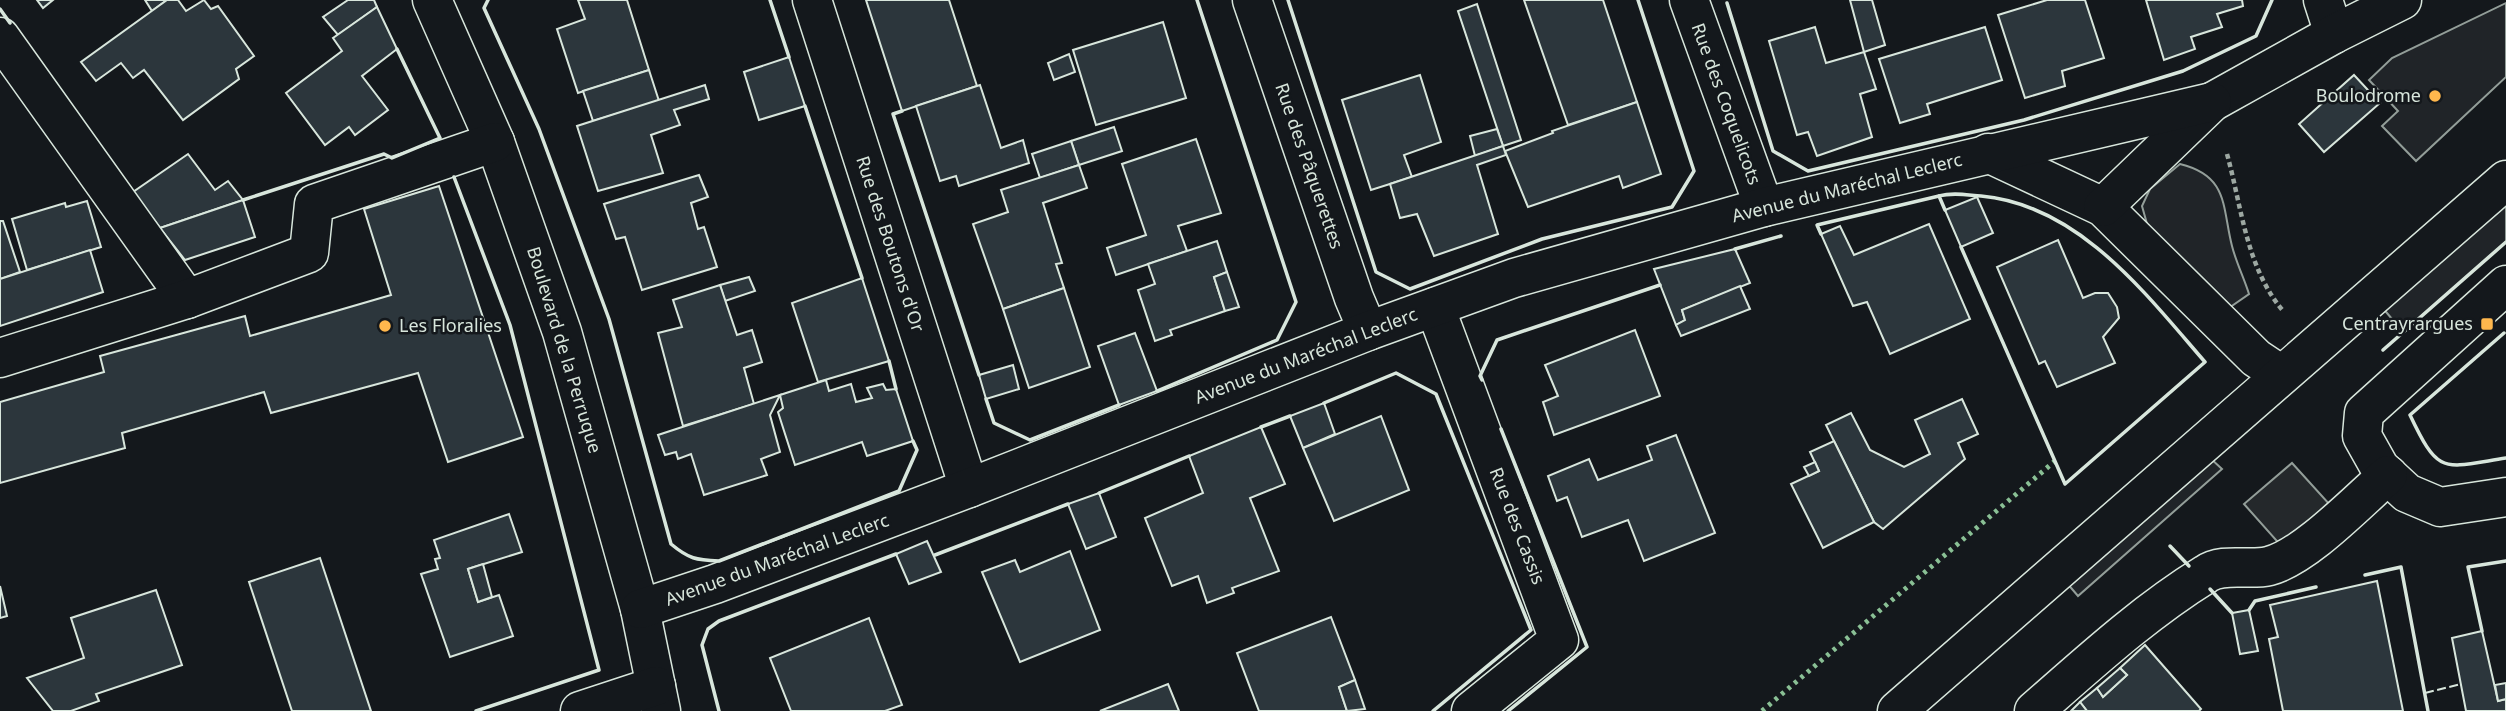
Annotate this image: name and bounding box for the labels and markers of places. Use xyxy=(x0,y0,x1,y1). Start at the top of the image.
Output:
place label: Boulodrome xyxy=(2316,83,2421,107)
marker: Boulodrome xyxy=(2427,88,2443,104)
place label: Centrayrargues xyxy=(2342,311,2473,335)
place label: Les Floralies xyxy=(399,313,502,337)
marker: Centrayrargues xyxy=(2479,316,2495,332)
marker: Les Floralies xyxy=(377,318,393,334)

